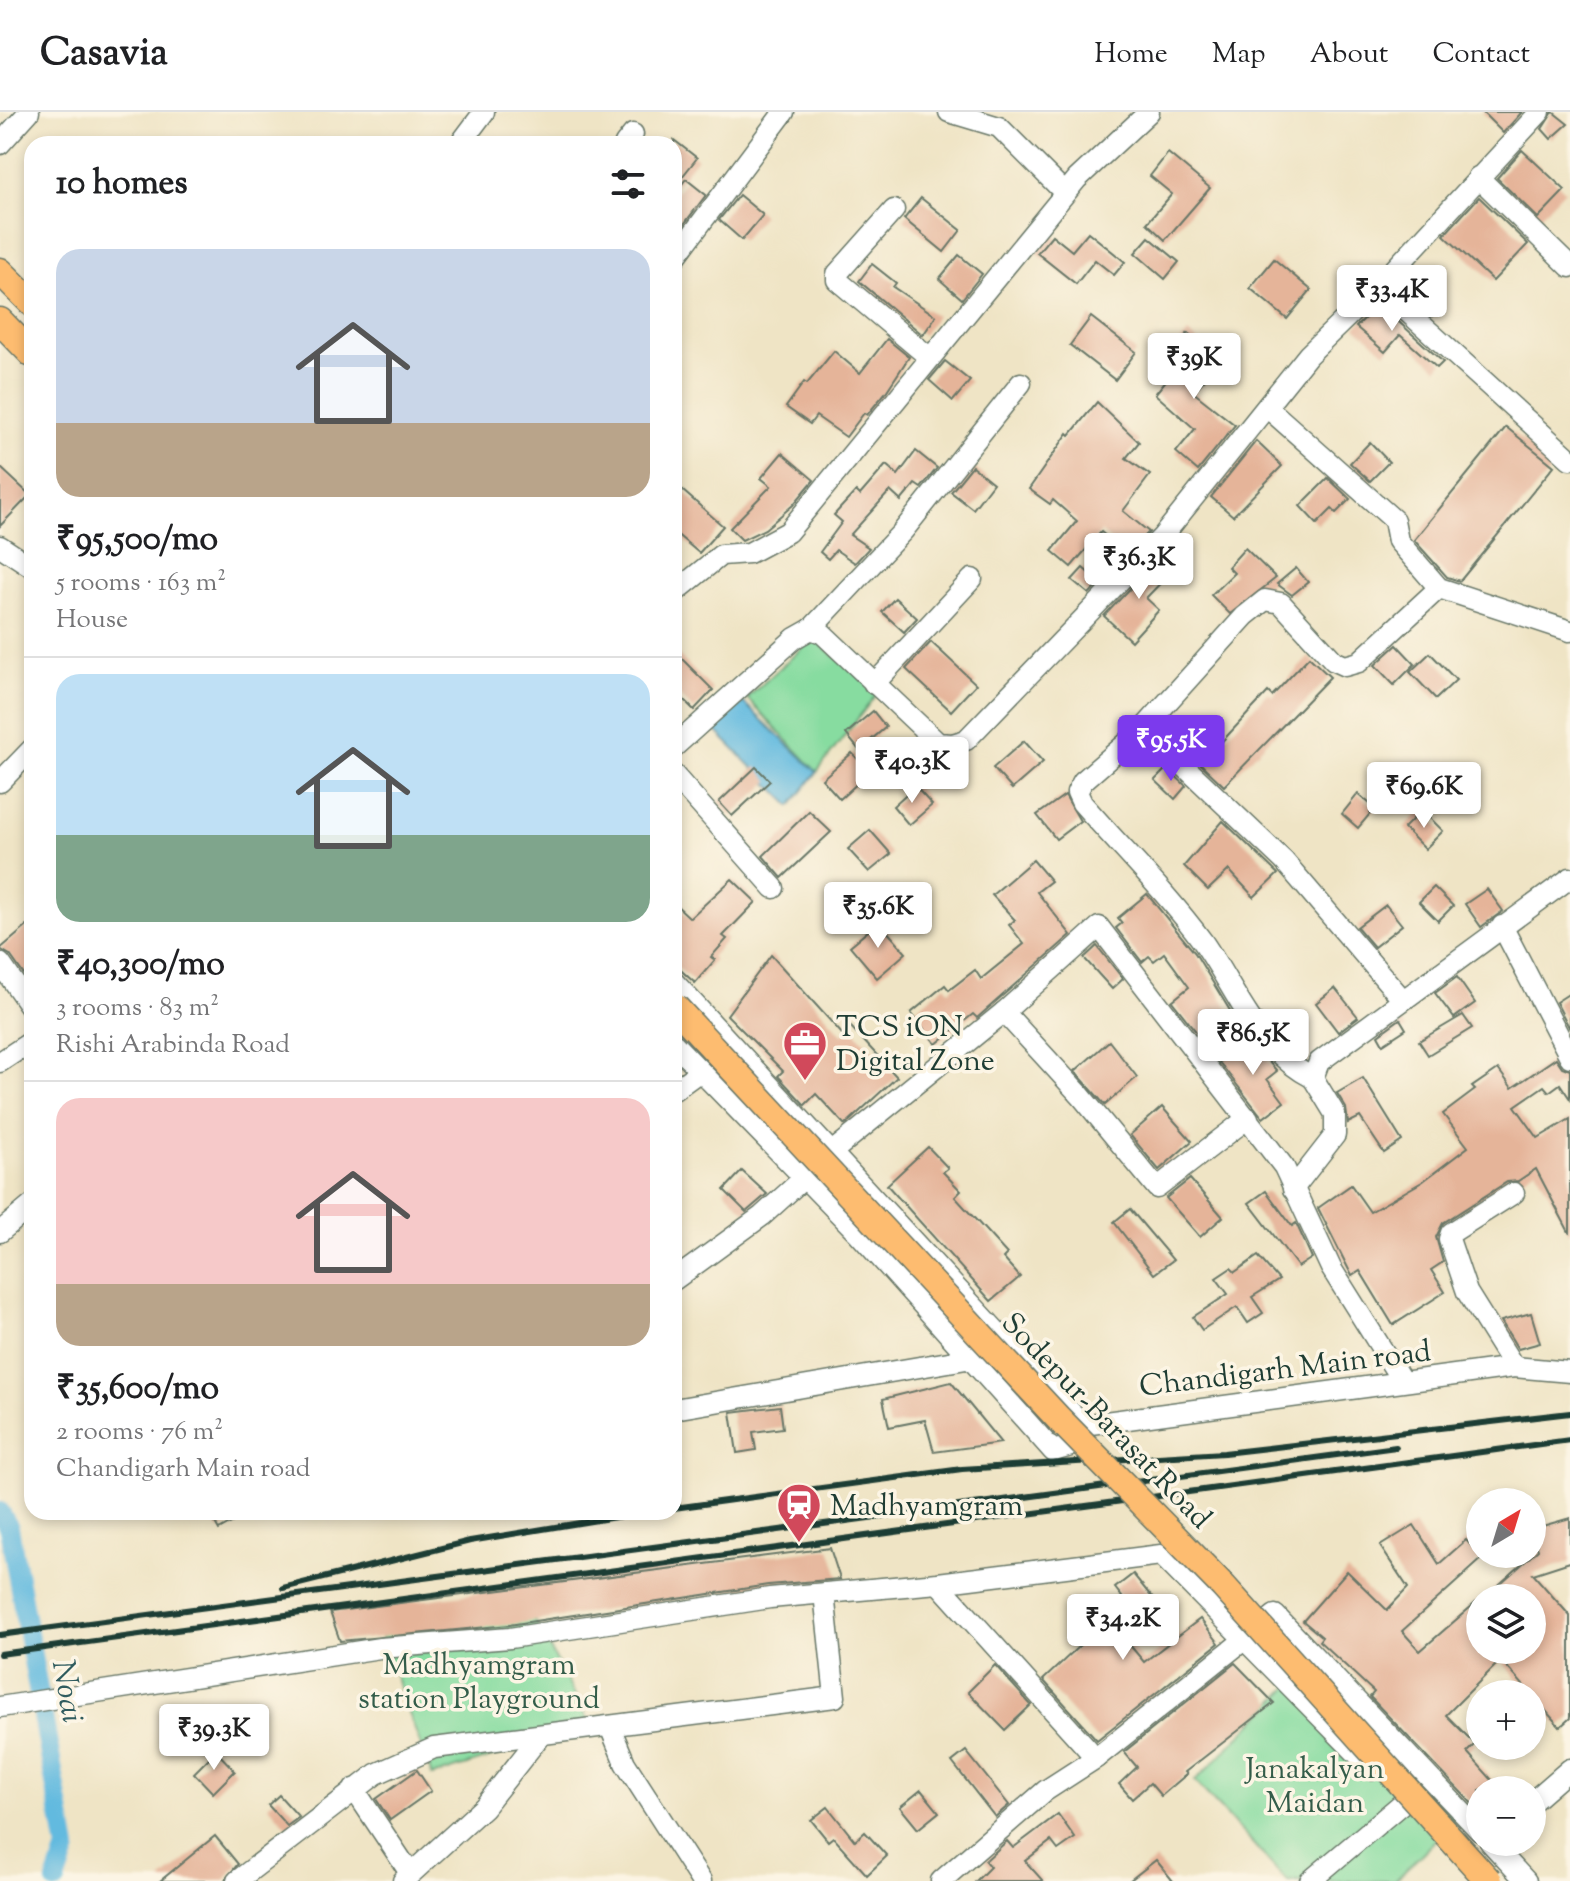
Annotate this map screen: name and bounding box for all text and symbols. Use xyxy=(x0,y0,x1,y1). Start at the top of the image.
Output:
text: Casavia xyxy=(40,28,168,82)
text: Home xyxy=(1094,35,1168,75)
text: Map xyxy=(1212,35,1266,75)
text: About xyxy=(1310,35,1388,75)
text: Contact xyxy=(1432,35,1530,75)
text: 10 homes xyxy=(56,160,188,209)
icon: filters xyxy=(606,162,650,206)
pin: ₹33.4K xyxy=(1327,265,1457,333)
text: ₹33.4K xyxy=(1355,272,1429,309)
icon: home xyxy=(281,301,425,445)
pin: ₹39K xyxy=(1147,333,1241,401)
text: ₹39K xyxy=(1166,340,1222,377)
text: ₹95,500/mo xyxy=(56,516,218,565)
pin: ₹36.3K xyxy=(1074,533,1204,601)
text: ₹36.3K xyxy=(1102,540,1176,577)
text: 5 rooms · 163 m² xyxy=(56,565,226,602)
text: House xyxy=(56,602,128,639)
pin: ₹95.5K xyxy=(1106,715,1236,783)
text: ₹95.5K xyxy=(1136,722,1206,759)
icon: home xyxy=(281,726,425,870)
pin: ₹40.3K xyxy=(847,737,977,805)
text: ₹40.3K xyxy=(874,744,950,781)
pin: ₹69.6K xyxy=(1359,762,1489,830)
text: ₹69.6K xyxy=(1385,769,1463,806)
pin: ₹35.6K xyxy=(813,882,943,950)
text: ₹35.6K xyxy=(842,889,914,926)
text: ₹40,300/mo xyxy=(56,941,225,990)
text: 3 rooms · 83 m² xyxy=(56,990,219,1027)
place label: TCS iON Digital Zone xyxy=(836,1007,995,1084)
pin: ₹86.5K xyxy=(1188,1009,1318,1077)
text: ₹86.5K xyxy=(1216,1016,1290,1053)
office icon: TCS iON Digital Zone xyxy=(781,1019,829,1082)
text: Rishi Arabinda Road xyxy=(56,1027,290,1064)
icon: home xyxy=(281,1150,425,1294)
street label: Sodepur-Barasat Road xyxy=(990,1304,1220,1540)
street label: Chandigarh Main road xyxy=(1137,1331,1434,1410)
text: ₹35,600/mo xyxy=(56,1365,219,1414)
text: 2 rooms · 76 m² xyxy=(56,1414,223,1451)
text: Chandigarh Main road xyxy=(56,1451,310,1488)
station icon: Madhyamgram xyxy=(775,1481,823,1544)
place label: Madhyamgram xyxy=(830,1486,1023,1529)
north arrow xyxy=(1466,1488,1546,1568)
map controls xyxy=(1466,1488,1546,1856)
button: layers xyxy=(1466,1584,1546,1664)
pin: ₹34.2K xyxy=(1058,1594,1188,1662)
text: ₹34.2K xyxy=(1085,1601,1161,1638)
park label: Madhyamgram station Playground xyxy=(358,1645,600,1722)
water label: Noai xyxy=(38,1657,94,1726)
button: + xyxy=(1466,1680,1546,1760)
pin: ₹39.3K xyxy=(149,1704,279,1772)
text: ₹39.3K xyxy=(177,1711,251,1748)
park label: Janakalyan Maidan xyxy=(1244,1749,1385,1826)
button: − xyxy=(1466,1776,1546,1856)

